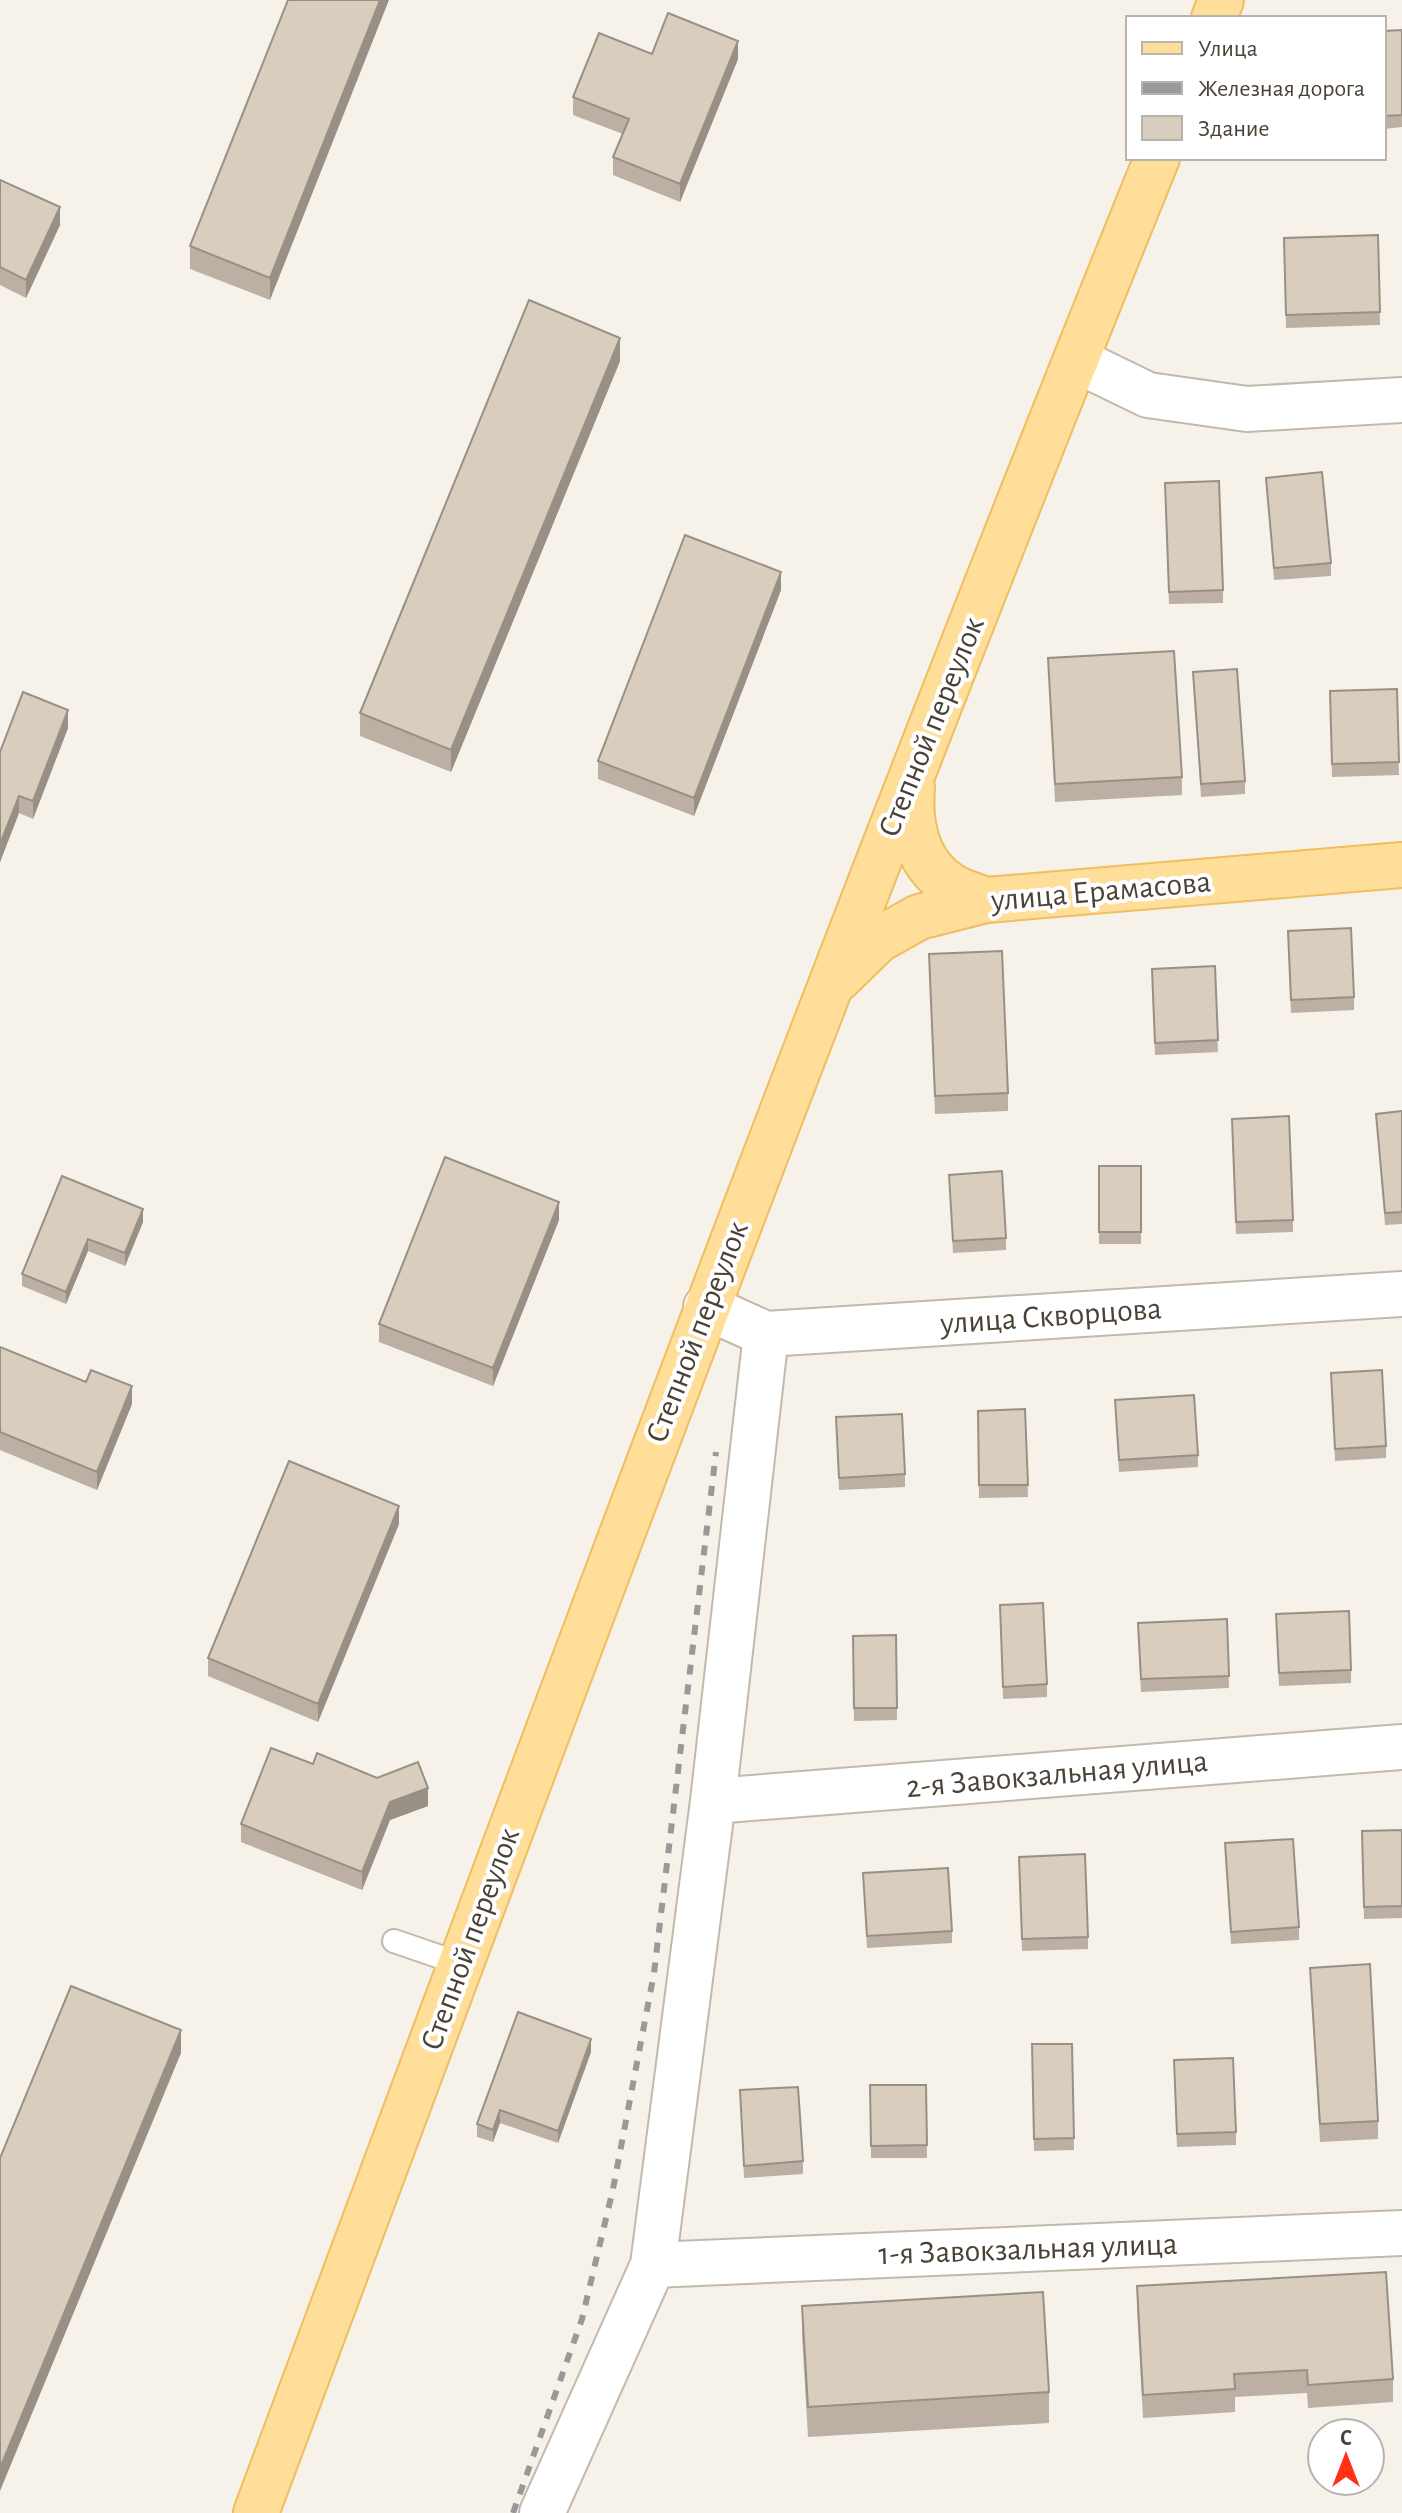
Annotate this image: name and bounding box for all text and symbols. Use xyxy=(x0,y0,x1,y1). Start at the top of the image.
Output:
legend xyxy=(1126,16,1386,160)
text: Улица xyxy=(1198,37,1258,61)
text: Железная дорога xyxy=(1198,77,1365,101)
text: Здание xyxy=(1198,117,1269,141)
street label: Степной переулок xyxy=(872,612,990,842)
street label: улица Ерамасова xyxy=(989,865,1212,917)
street label: Степной переулок xyxy=(640,1217,754,1447)
street label: улица Скворцова xyxy=(938,1292,1163,1340)
street label: 2-я Завокзальная улица xyxy=(905,1745,1209,1803)
street label: Степной переулок xyxy=(415,1823,525,2055)
street label: 1-я Завокзальная улица xyxy=(878,2228,1178,2270)
north arrow xyxy=(1306,2417,1386,2497)
text: С xyxy=(1340,2427,1352,2449)

